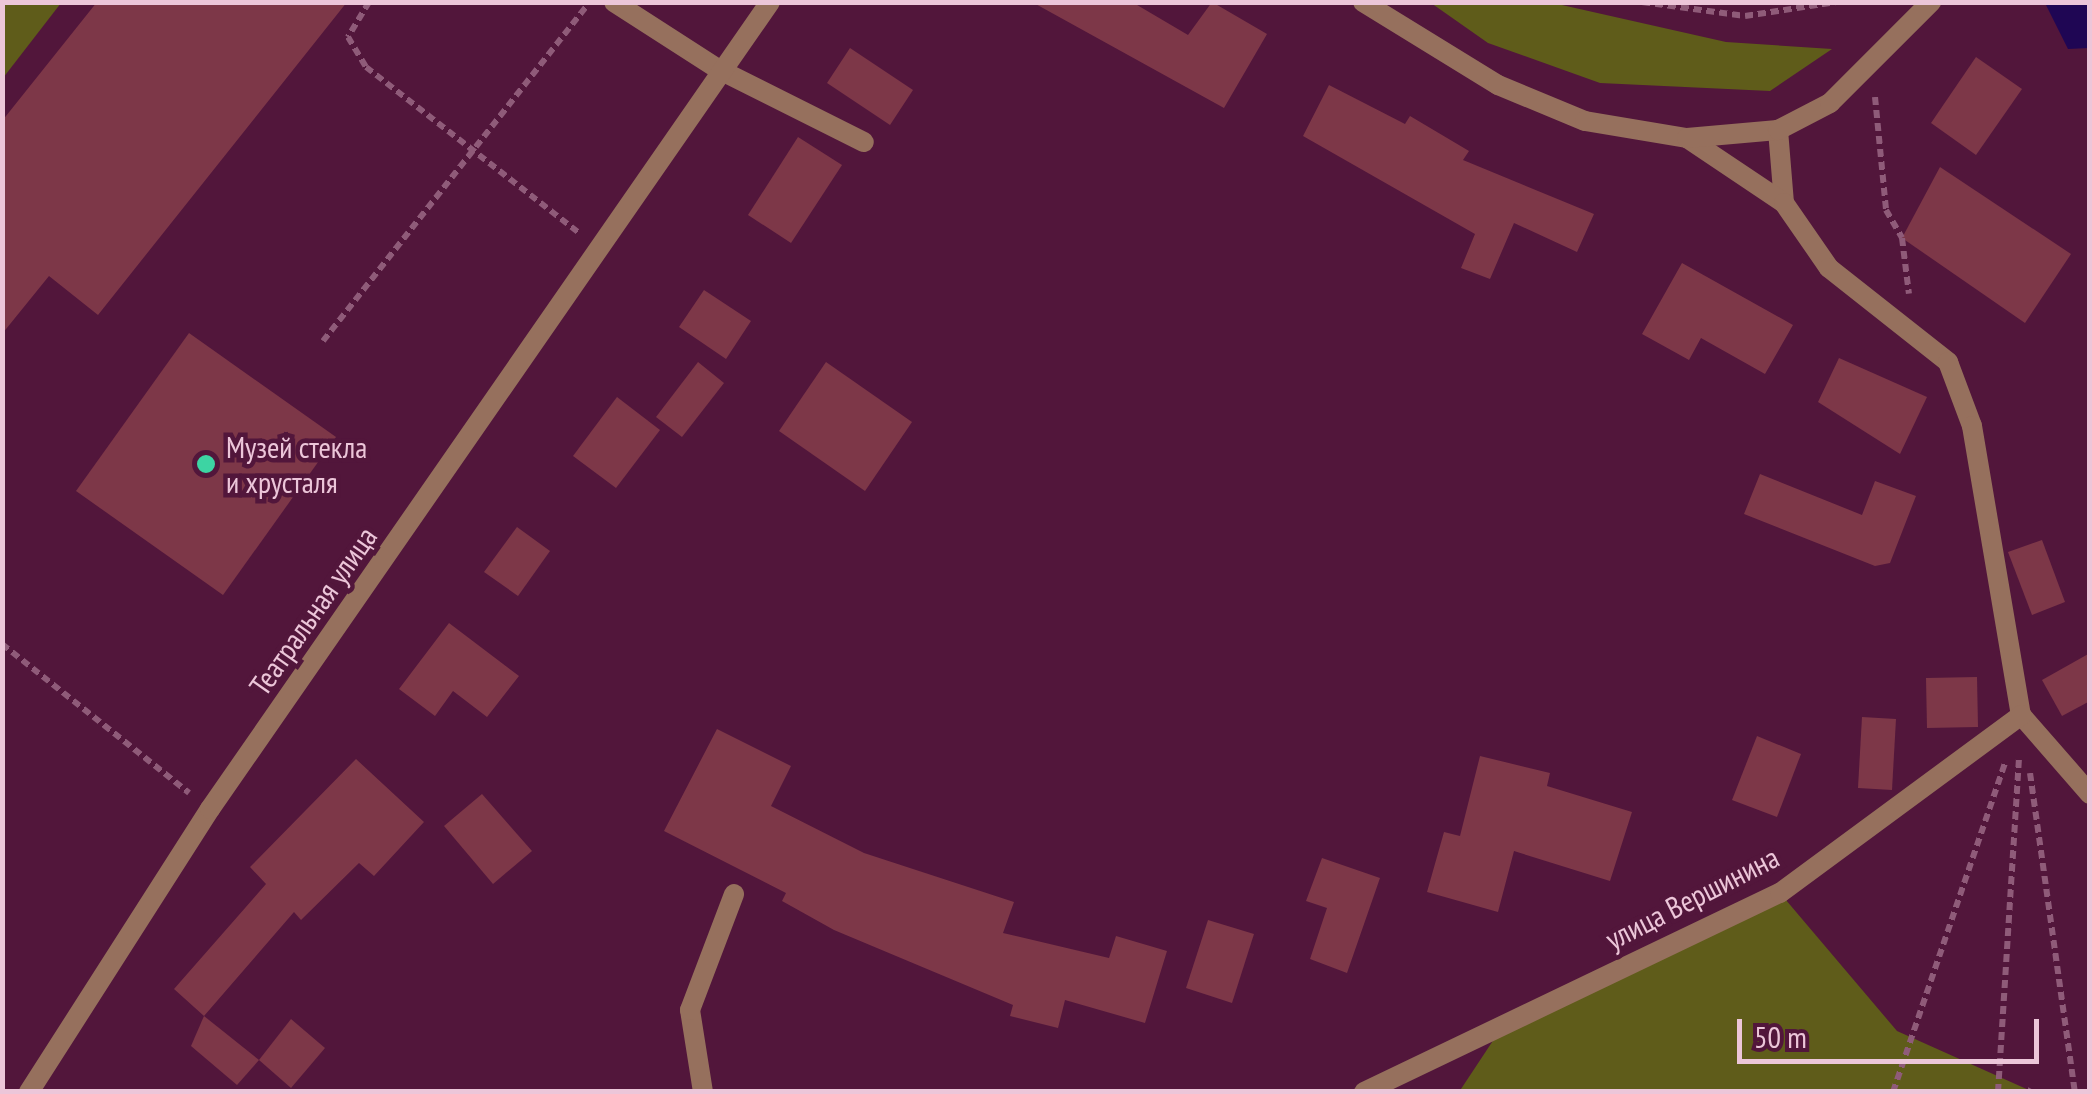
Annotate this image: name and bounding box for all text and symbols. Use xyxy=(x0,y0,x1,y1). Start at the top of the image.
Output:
place label: Музей стекла и хрусталя xyxy=(226,429,367,500)
marker: Музей стекла и хрусталя xyxy=(195,453,217,475)
street label: Театральная улица xyxy=(242,520,384,702)
street label: улица Вершинина xyxy=(1599,839,1785,957)
scale bar xyxy=(1742,999,2044,1061)
text: 50 m xyxy=(1754,1017,1807,1056)

